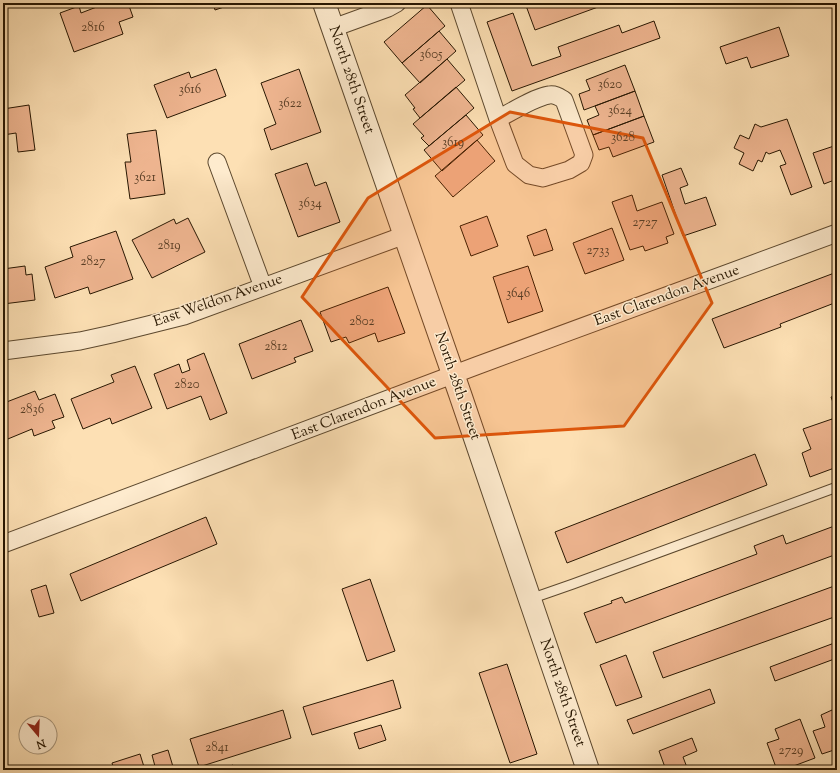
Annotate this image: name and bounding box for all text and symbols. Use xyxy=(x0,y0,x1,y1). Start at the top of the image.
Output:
house number: 2816 xyxy=(81,19,105,37)
street label: North 28th Street xyxy=(323,23,379,137)
house number: 3605 xyxy=(420,46,443,64)
house number: 3620 xyxy=(598,76,622,94)
house number: 3616 xyxy=(179,81,201,99)
house number: 3622 xyxy=(278,95,302,113)
house number: 3624 xyxy=(608,102,632,120)
house number: 3628 xyxy=(611,129,635,147)
house number: 3619 xyxy=(442,134,464,152)
house number: 3621 xyxy=(134,169,157,187)
house number: 3634 xyxy=(298,195,322,213)
house number: 2727 xyxy=(632,214,658,232)
house number: 2819 xyxy=(157,237,181,255)
house number: 2733 xyxy=(586,242,610,260)
house number: 2827 xyxy=(80,253,106,271)
street label: East Clarendon Avenue xyxy=(591,260,743,332)
street label: East Weldon Avenue xyxy=(151,269,285,333)
house number: 3646 xyxy=(506,285,530,303)
house number: 2802 xyxy=(349,313,375,331)
street label: North 28th Street xyxy=(429,329,485,443)
house number: 2812 xyxy=(264,338,288,356)
street label: East Clarendon Avenue xyxy=(289,372,439,446)
house number: 2820 xyxy=(174,376,200,394)
house number: 2836 xyxy=(20,401,44,419)
street label: North 28th Street xyxy=(534,636,590,750)
north arrow xyxy=(18,715,58,755)
text: N xyxy=(34,734,49,753)
house number: 2841 xyxy=(205,739,229,757)
house number: 2729 xyxy=(779,742,803,760)

